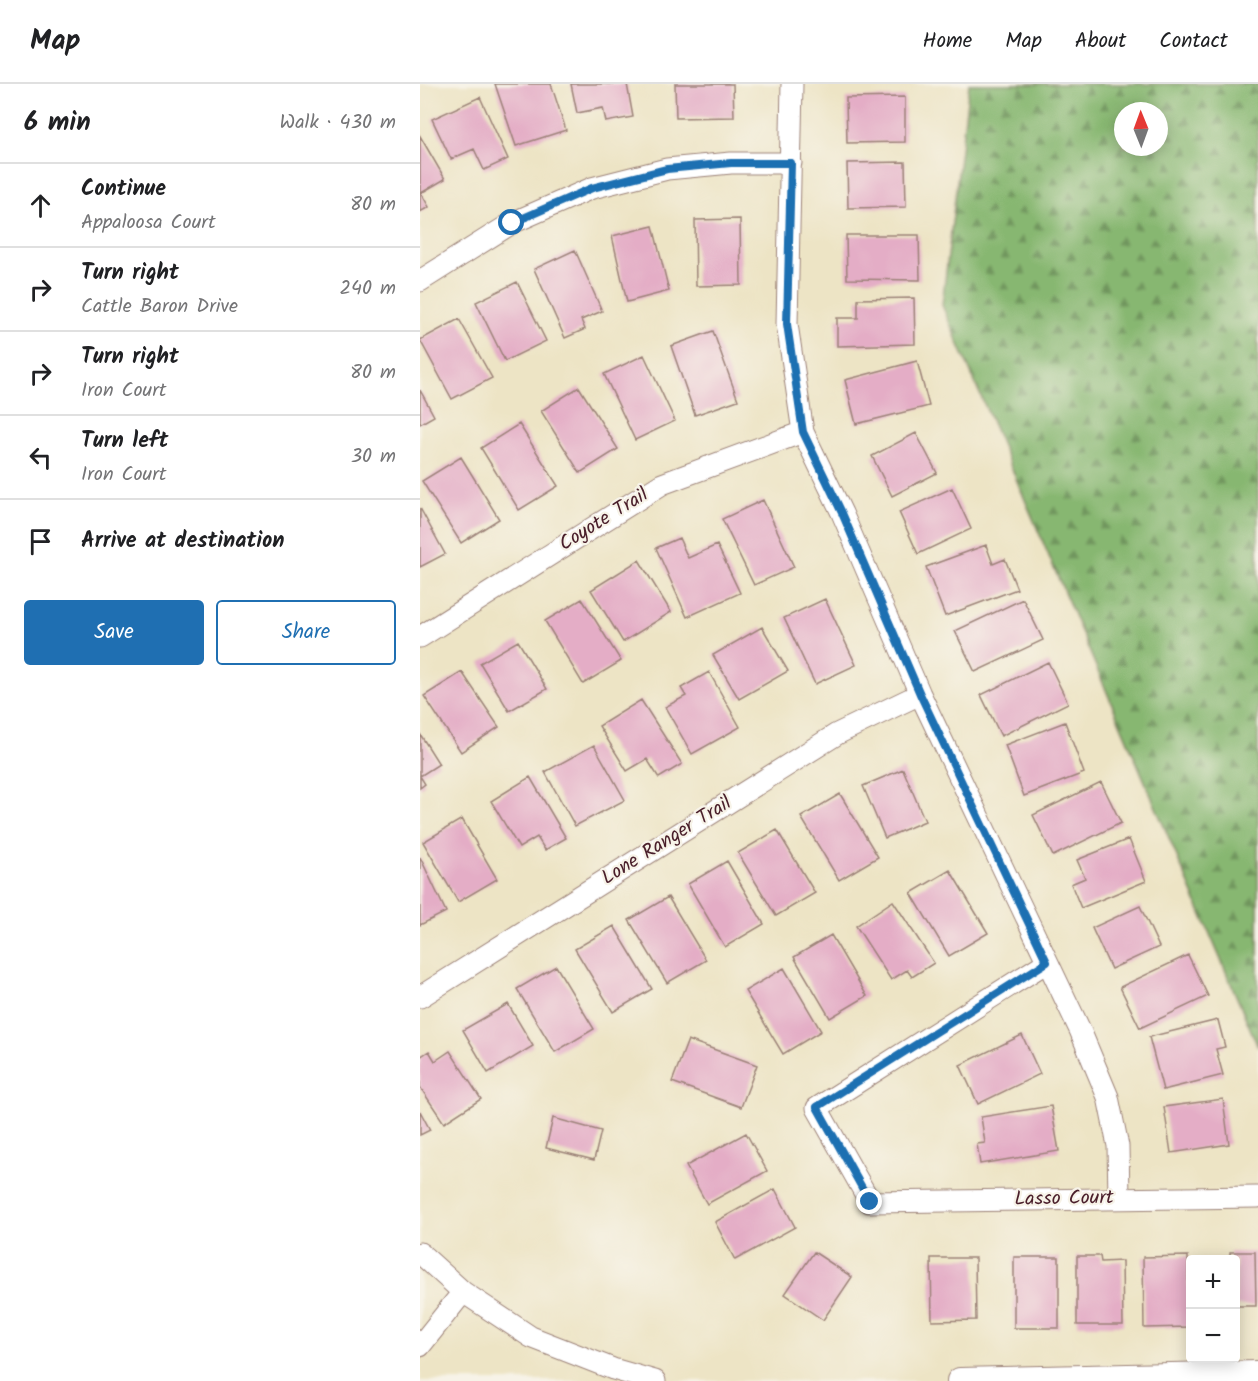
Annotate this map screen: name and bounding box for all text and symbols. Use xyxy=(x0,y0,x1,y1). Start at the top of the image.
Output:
text: Map xyxy=(30,19,81,64)
text: Home xyxy=(923,25,972,58)
text: Map xyxy=(1005,25,1042,58)
text: About xyxy=(1075,25,1126,58)
text: Contact xyxy=(1159,25,1228,58)
text: 6 min xyxy=(24,102,91,144)
north arrow xyxy=(1114,102,1168,156)
text: Walk · 430 m xyxy=(280,107,396,139)
text: Continue xyxy=(81,172,166,207)
icon: ahead xyxy=(24,189,57,222)
text: 80 m xyxy=(350,189,396,221)
text: Appaloosa Court xyxy=(81,207,216,239)
route start xyxy=(498,209,524,235)
text: Turn right xyxy=(81,256,179,291)
icon: right xyxy=(24,273,57,306)
text: 240 m xyxy=(339,273,396,305)
text: Cattle Baron Drive xyxy=(81,291,238,323)
text: Turn right xyxy=(81,340,179,375)
icon: right xyxy=(24,357,57,390)
text: 80 m xyxy=(350,357,396,389)
text: Iron Court xyxy=(81,375,167,407)
text: Turn left xyxy=(81,424,168,459)
icon: left xyxy=(24,441,57,474)
text: 30 m xyxy=(351,441,396,473)
text: Iron Court xyxy=(81,459,167,491)
street label: Coyote Trail xyxy=(553,480,655,560)
text: Arrive at destination xyxy=(81,524,284,559)
icon: arrive xyxy=(24,525,57,558)
button: Save xyxy=(24,600,204,665)
button: Share xyxy=(216,600,396,665)
street label: Lone Ranger Trail xyxy=(595,788,739,894)
street label: Lasso Court xyxy=(1014,1182,1114,1216)
route end xyxy=(856,1188,882,1214)
map controls xyxy=(1186,1255,1240,1363)
button: + xyxy=(1186,1255,1240,1309)
button: − xyxy=(1186,1309,1240,1363)

